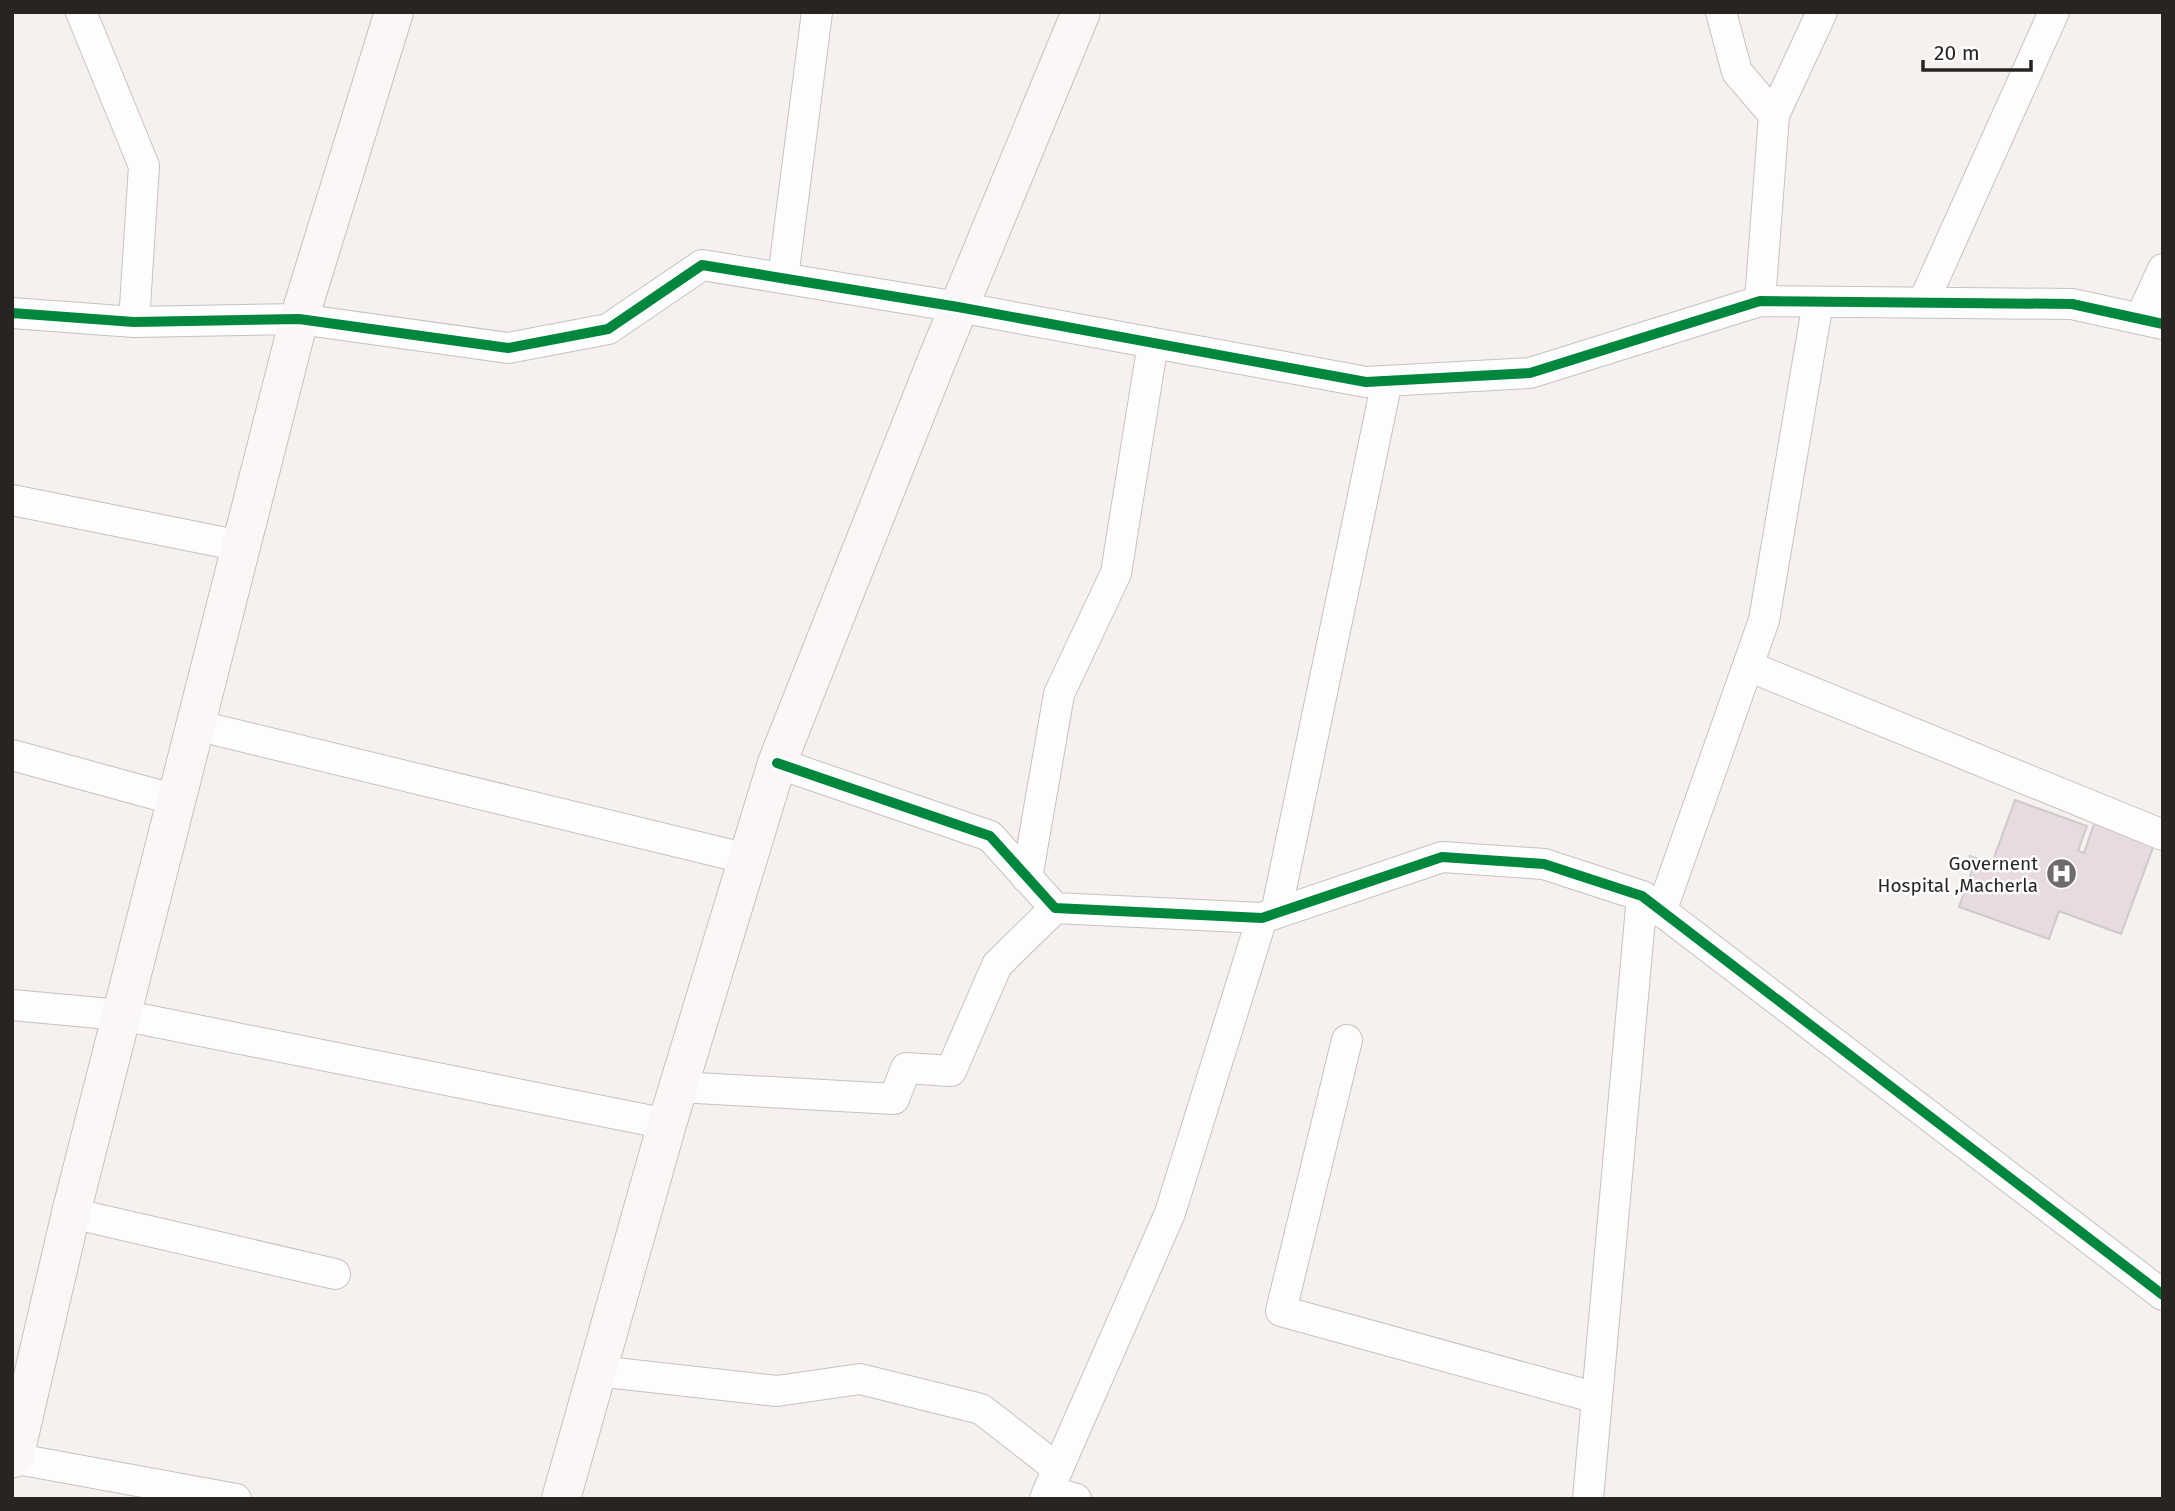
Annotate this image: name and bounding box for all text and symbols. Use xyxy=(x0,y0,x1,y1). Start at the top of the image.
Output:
scale bar xyxy=(1923,28,2032,72)
text: 20 m xyxy=(1934,40,1980,66)
place label: Governent Hospital ,Macherla xyxy=(1878,852,2038,897)
hospital icon: Governent Hospital ,Macherla xyxy=(2044,857,2078,891)

